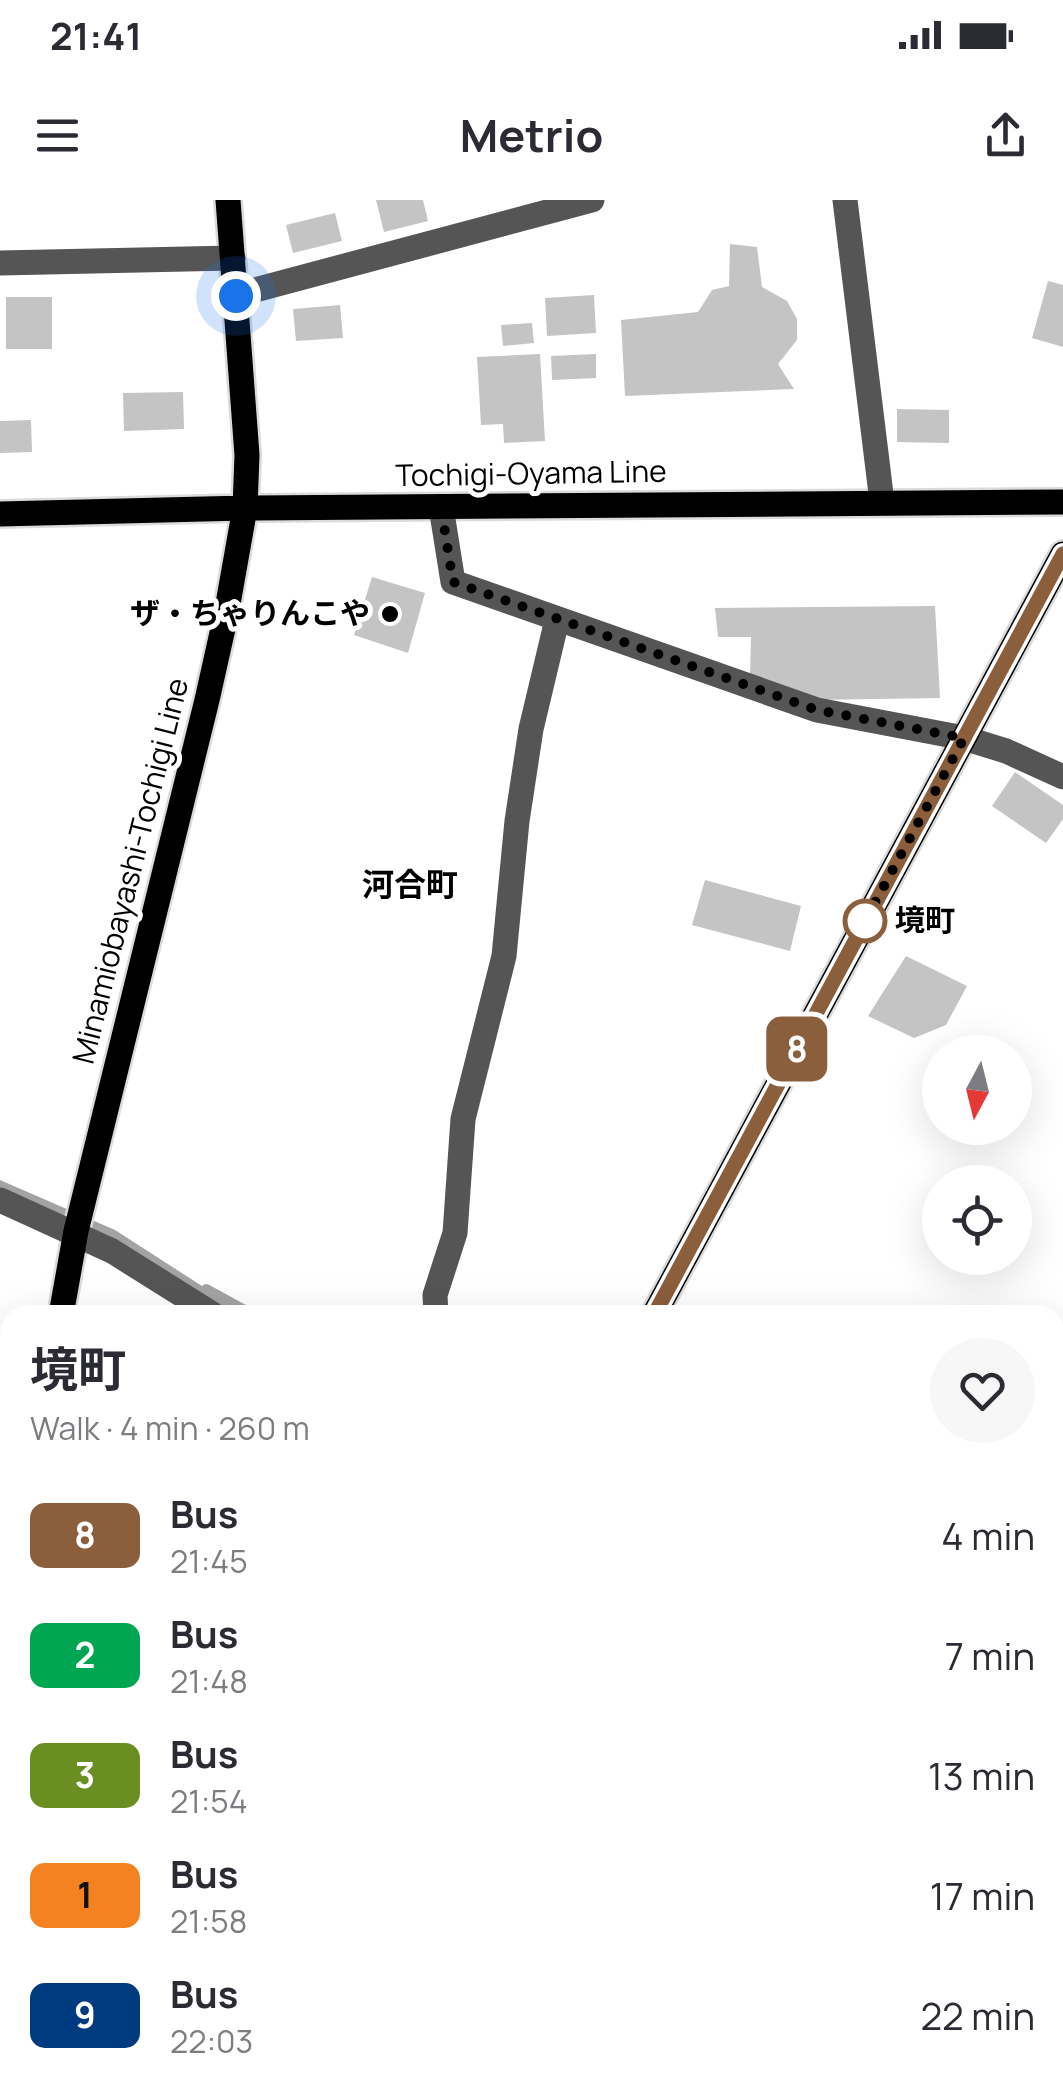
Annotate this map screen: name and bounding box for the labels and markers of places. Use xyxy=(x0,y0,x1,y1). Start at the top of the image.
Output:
place label: ザ・ちゃりんこや xyxy=(130,592,370,633)
marker: ザ・ちゃりんこや xyxy=(379,603,401,625)
place label: 境町 xyxy=(895,899,955,940)
marker: 境町 xyxy=(844,900,886,942)

